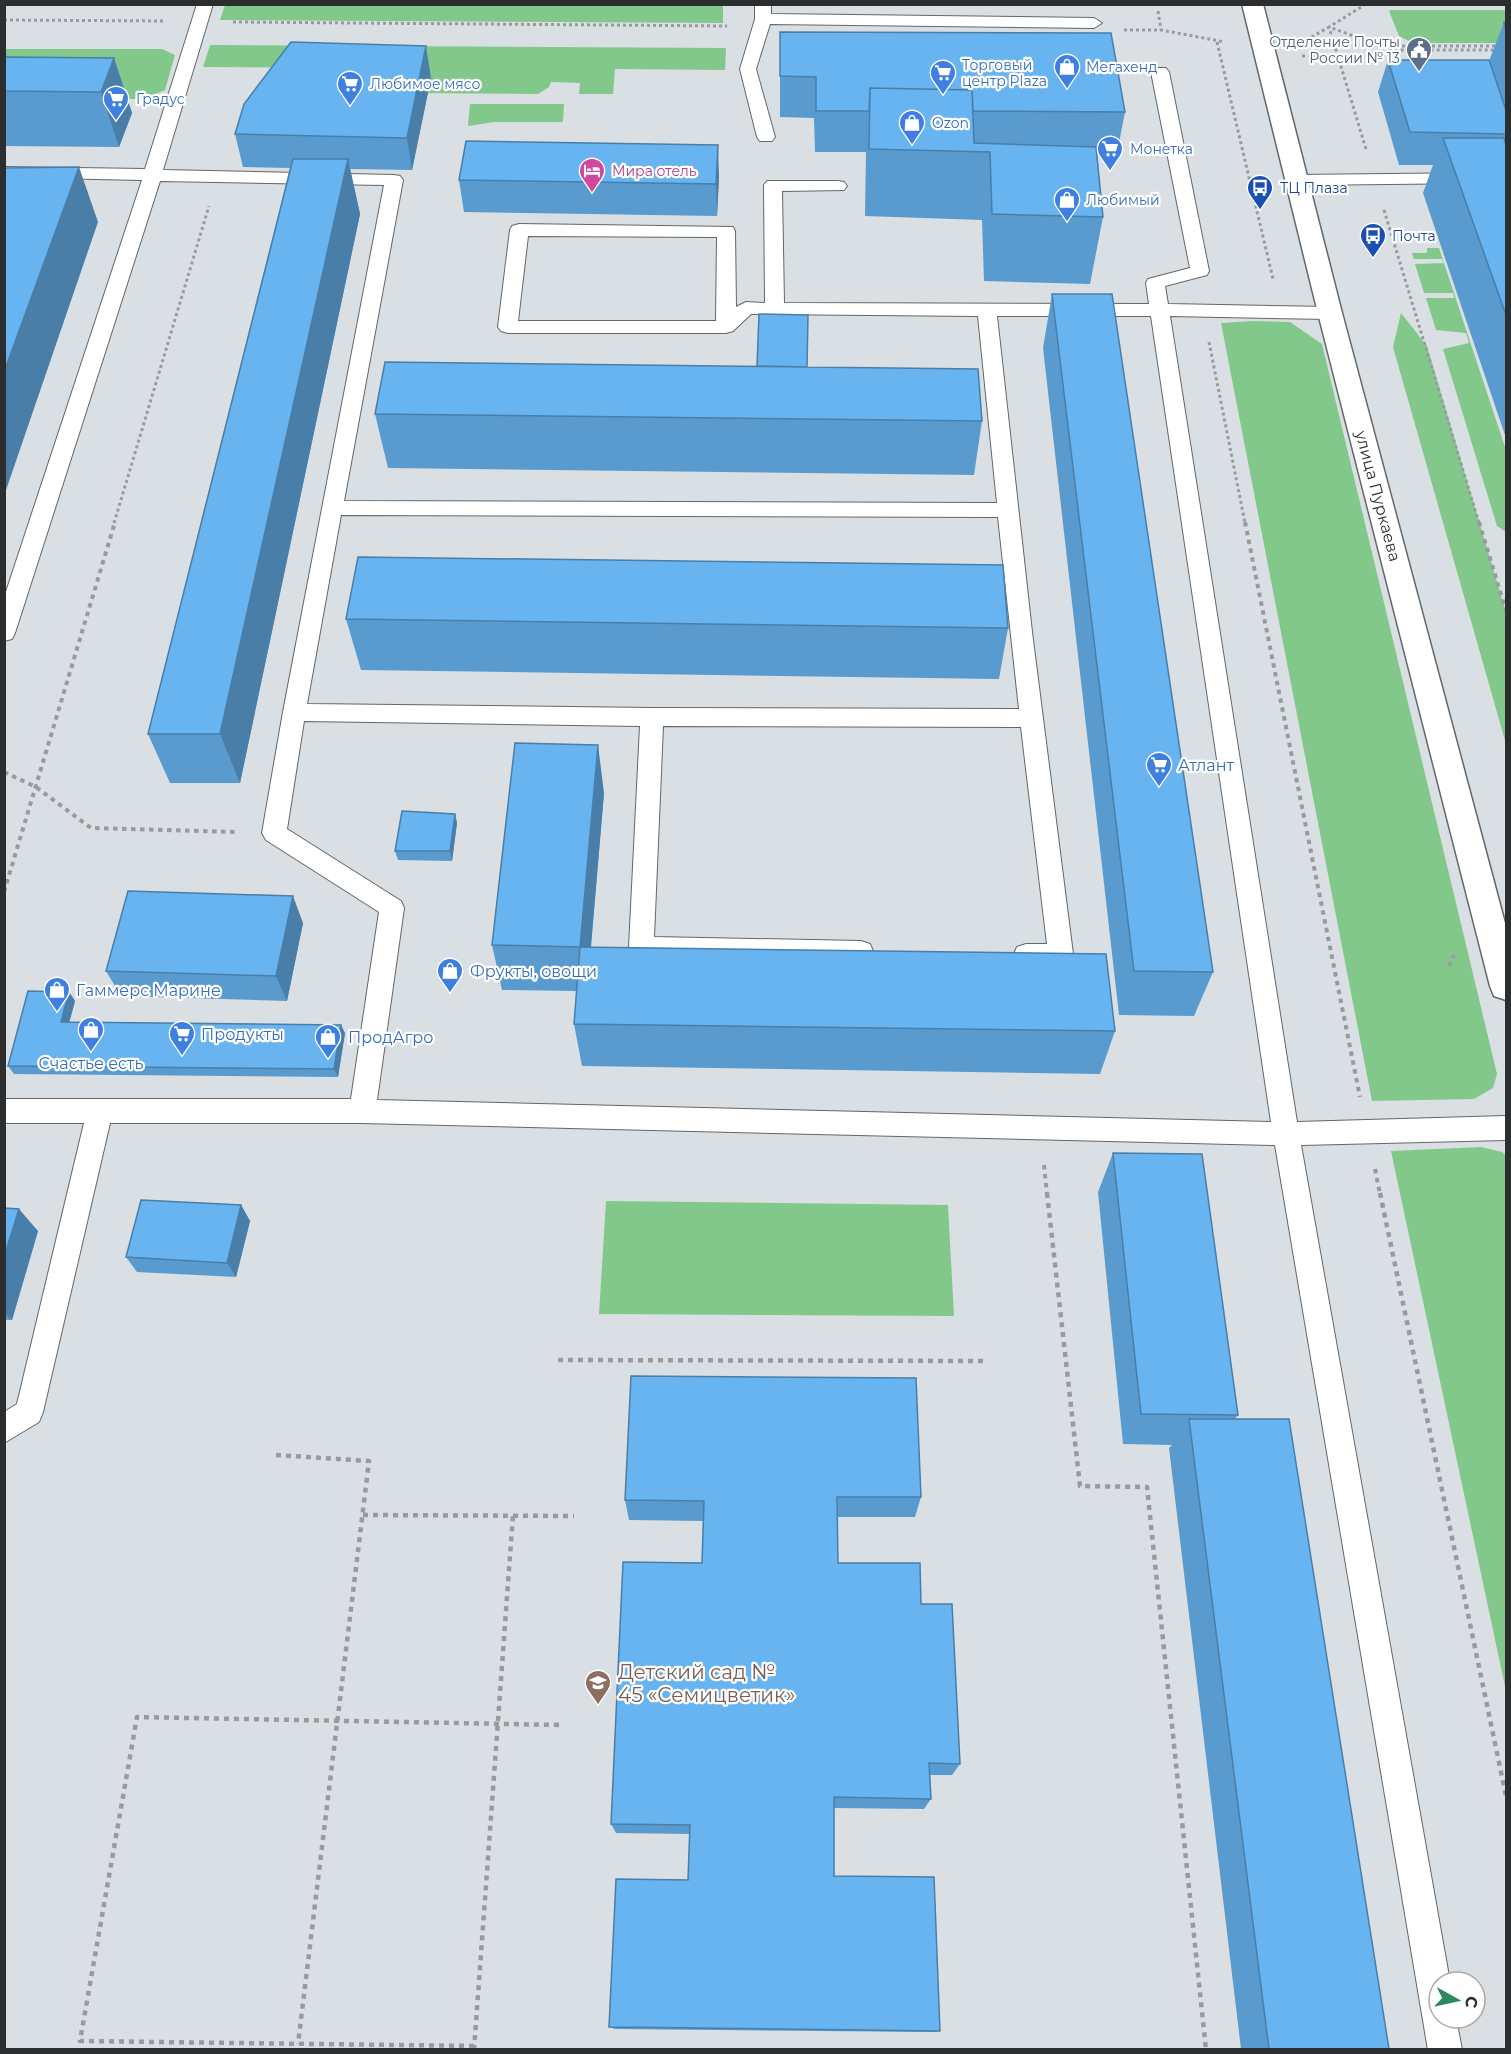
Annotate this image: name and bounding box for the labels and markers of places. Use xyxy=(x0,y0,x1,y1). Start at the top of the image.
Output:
place label: Отделение Почты России № 13 xyxy=(1269,33,1400,67)
public building icon: Отделение Почты России № 13 xyxy=(1404,35,1434,73)
shop icon: Мегахенд xyxy=(1052,52,1082,90)
place label: Торговый центр Plaza xyxy=(962,56,1047,90)
supermarket icon: Торговый центр Plaza xyxy=(928,58,958,96)
place label: Мегахенд xyxy=(1086,58,1157,76)
supermarket icon: Любимое мясо xyxy=(335,69,365,107)
place label: Любимое мясо xyxy=(370,75,481,93)
supermarket icon: Градус xyxy=(101,84,131,122)
place label: Градус xyxy=(136,90,185,108)
shop icon: Ozon xyxy=(897,108,927,146)
place label: Ozon xyxy=(932,114,969,132)
supermarket icon: Монетка xyxy=(1095,134,1125,172)
place label: Монетка xyxy=(1130,140,1193,158)
hotel icon: Мира отель xyxy=(577,156,607,194)
place label: Мира отель xyxy=(612,162,697,180)
bus stop icon: ТЦ Плаза xyxy=(1245,173,1275,211)
place label: ТЦ Плаза xyxy=(1280,179,1348,197)
shop icon: Любимый xyxy=(1052,185,1082,223)
place label: Любимый xyxy=(1086,191,1160,209)
bus stop icon: Почта xyxy=(1358,221,1388,259)
place label: Почта xyxy=(1392,227,1436,245)
supermarket icon: Атлант xyxy=(1144,750,1174,788)
place label: Атлант xyxy=(1178,756,1234,775)
shop icon: Фрукты, овощи xyxy=(435,956,465,994)
place label: Фрукты, овощи xyxy=(470,962,597,981)
shop icon: Гаммерс Марине xyxy=(42,975,72,1013)
place label: Гаммерс Марине xyxy=(76,981,221,1000)
shop icon: Счастье есть xyxy=(76,1015,106,1053)
supermarket icon: Продукты xyxy=(167,1019,197,1057)
shop icon: ПродАгро xyxy=(313,1022,343,1060)
place label: Продукты xyxy=(201,1025,284,1044)
place label: ПродАгро xyxy=(348,1028,433,1047)
place label: Счастье есть xyxy=(39,1054,143,1073)
place label: Детский сад № 45 «Семицветик» xyxy=(618,1660,795,1707)
school or university icon: Детский сад № 45 «Семицветик» xyxy=(583,1668,613,1706)

